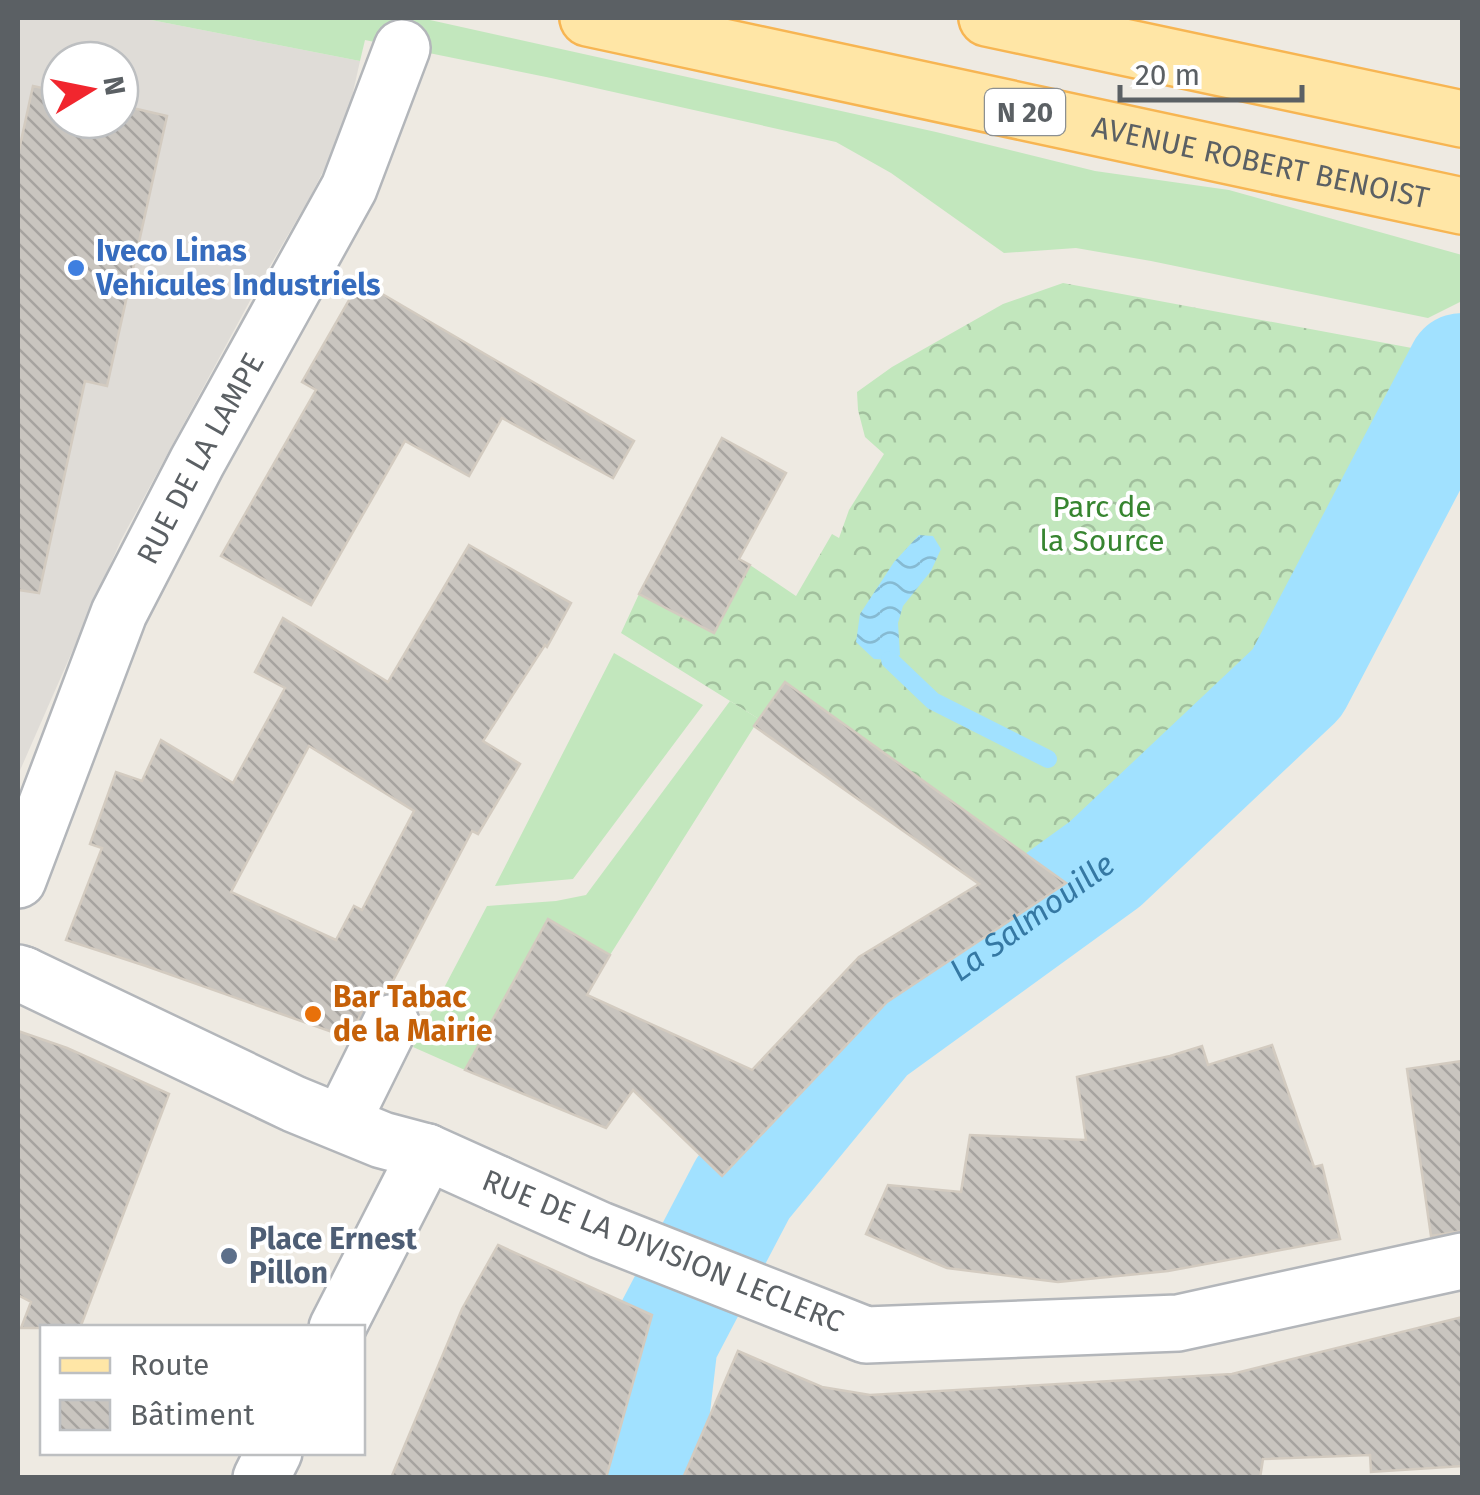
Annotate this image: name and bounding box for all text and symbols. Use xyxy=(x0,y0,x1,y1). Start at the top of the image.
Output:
north arrow xyxy=(40,40,140,140)
scale bar xyxy=(1120,40,1302,102)
text: 20 m xyxy=(1135,57,1200,93)
text: N xyxy=(96,74,132,98)
road number: N 20 xyxy=(985,89,1065,135)
street label: AVENUE ROBERT BENOIST xyxy=(1089,109,1433,217)
place label: Iveco Linas Vehicules Industriels xyxy=(95,233,381,303)
marker: Iveco Linas Vehicules Industriels xyxy=(65,257,87,279)
street label: RUE DE LA LAMPE xyxy=(129,347,272,570)
park label: Parc de la Source xyxy=(1039,489,1165,559)
water label: La Salmouille xyxy=(942,845,1122,989)
place label: Bar Tabac de la Mairie xyxy=(333,979,493,1049)
marker: Bar Tabac de la Mairie xyxy=(302,1003,324,1025)
street label: RUE DE LA DIVISION LECLERC xyxy=(477,1162,849,1340)
place label: Place Ernest Pillon xyxy=(249,1221,417,1291)
marker: Place Ernest Pillon xyxy=(218,1245,240,1267)
legend xyxy=(40,1325,365,1455)
text: Route xyxy=(130,1347,209,1383)
text: Bâtiment xyxy=(130,1397,254,1433)

